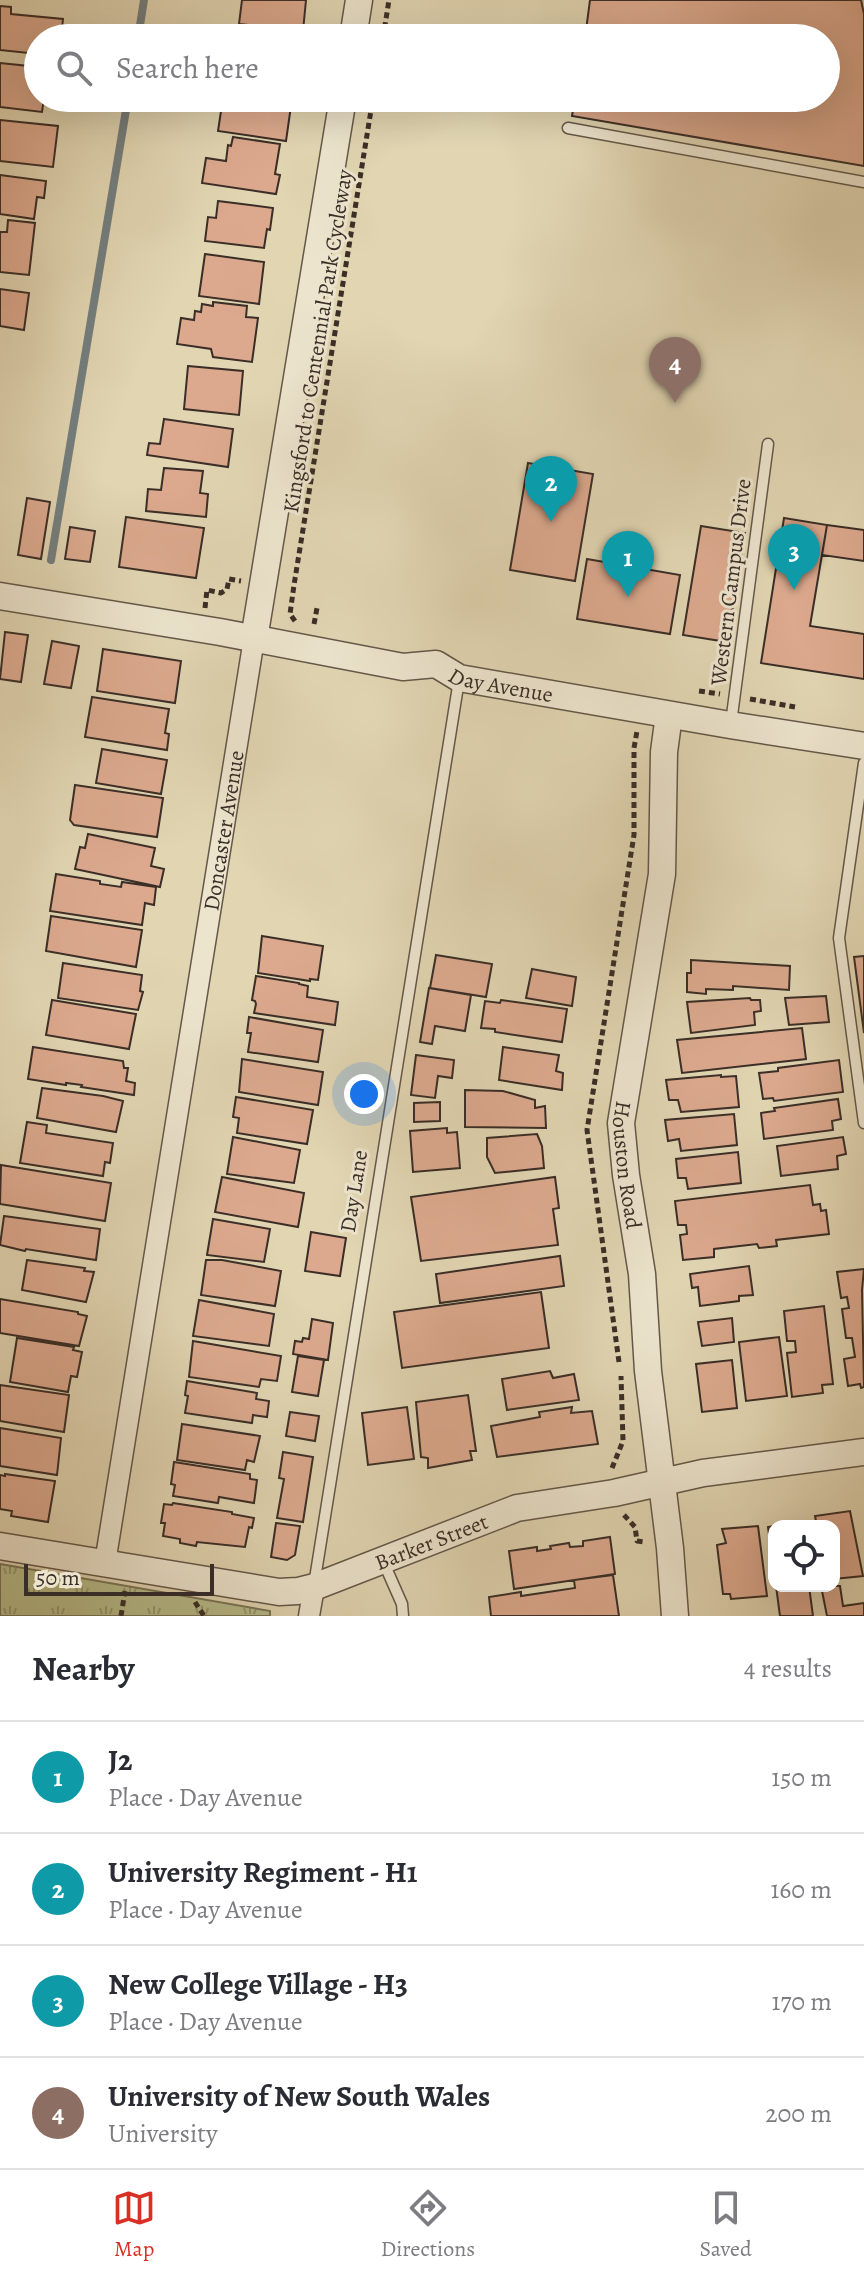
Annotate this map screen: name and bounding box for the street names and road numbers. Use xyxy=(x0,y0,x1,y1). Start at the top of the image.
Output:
street label: Kingsford to Centennial Park Cycleway xyxy=(276,167,360,515)
street label: Western Campus Drive xyxy=(703,477,759,688)
street label: Day Avenue xyxy=(442,661,555,710)
street label: Doncaster Avenue xyxy=(196,748,252,913)
street label: Houston Road xyxy=(604,1099,649,1231)
street label: Day Lane xyxy=(333,1148,375,1234)
street label: Barker Street xyxy=(371,1507,492,1578)

